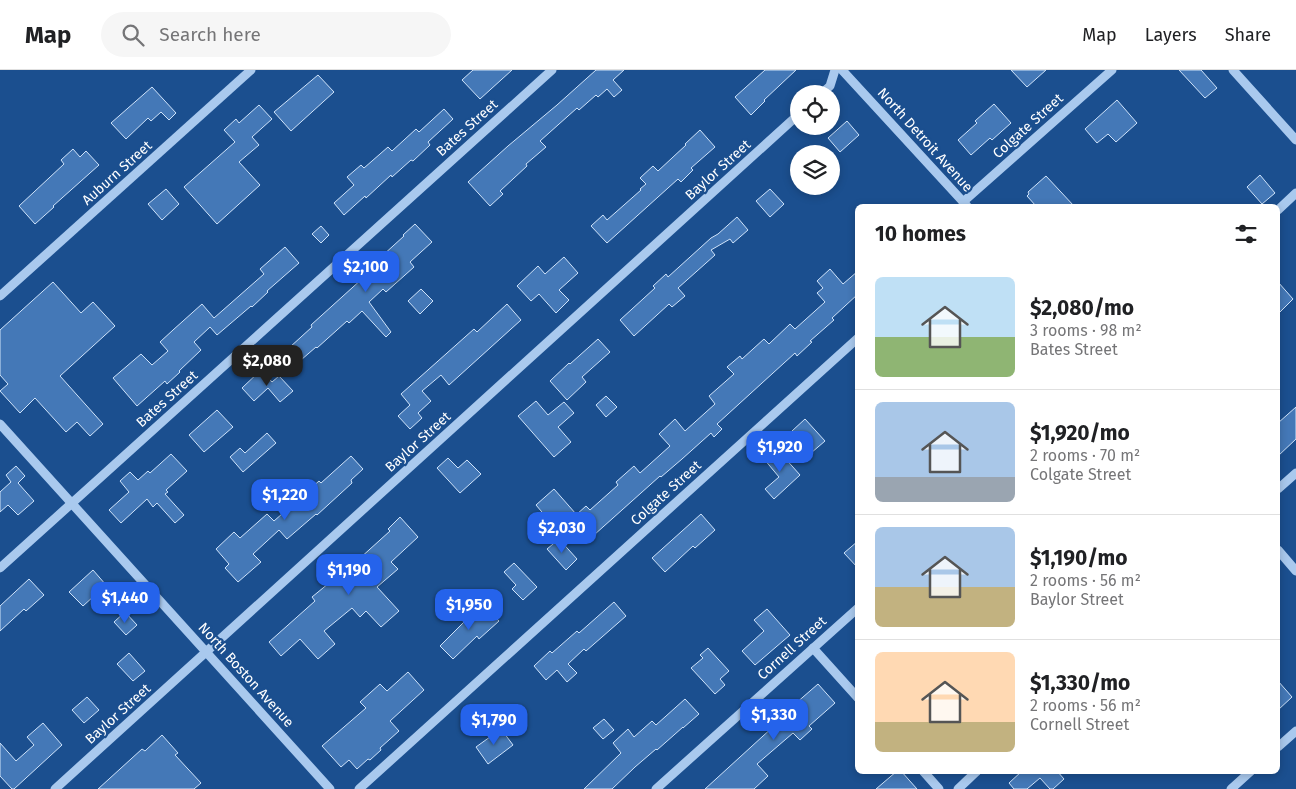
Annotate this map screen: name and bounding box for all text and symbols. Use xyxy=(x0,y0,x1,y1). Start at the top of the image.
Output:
search box xyxy=(101,12,451,57)
text: Map xyxy=(25,21,71,49)
icon: search xyxy=(119,21,147,49)
text: Search here xyxy=(159,23,261,46)
text: Map xyxy=(1082,24,1117,46)
text: Layers xyxy=(1145,24,1197,46)
text: Share xyxy=(1225,24,1271,46)
street label: North Detroit Avenue xyxy=(874,84,976,196)
map controls xyxy=(790,85,840,195)
button: locate xyxy=(790,85,840,135)
street label: Colgate Street xyxy=(989,89,1067,162)
street label: Bates Street xyxy=(433,95,502,160)
street label: Baylor Street xyxy=(682,136,755,204)
street label: Auburn Street xyxy=(79,137,156,209)
button: layers xyxy=(790,145,840,195)
icon: filters xyxy=(1232,220,1260,248)
text: 10 homes xyxy=(875,221,966,247)
pin: $2,100 xyxy=(325,250,407,293)
text: $2,100 xyxy=(343,257,389,276)
text: $2,080/mo xyxy=(1030,295,1134,321)
icon: home xyxy=(915,297,975,357)
text: 3 rooms · 98 m² xyxy=(1030,321,1142,340)
text: Bates Street xyxy=(1030,340,1118,359)
pin: $2,080 xyxy=(226,344,308,387)
text: $2,080 xyxy=(243,351,291,370)
street label: Bates Street xyxy=(133,366,202,431)
street label: Baylor Street xyxy=(382,408,455,476)
text: $1,920/mo xyxy=(1030,420,1130,446)
icon: home xyxy=(915,422,975,482)
pin: $1,920 xyxy=(739,430,821,473)
text: $1,920 xyxy=(757,437,803,456)
text: 2 rooms · 70 m² xyxy=(1030,446,1140,465)
street label: Colgate Street xyxy=(627,456,705,529)
text: Colgate Street xyxy=(1030,465,1131,484)
pin: $1,220 xyxy=(244,478,326,521)
text: $1,220 xyxy=(262,485,308,504)
pin: $2,030 xyxy=(521,512,603,554)
text: $2,030 xyxy=(538,518,586,537)
text: $1,190/mo xyxy=(1030,545,1128,571)
icon: home xyxy=(915,547,975,607)
pin: $1,190 xyxy=(308,554,390,596)
text: $1,190 xyxy=(327,560,371,579)
text: 2 rooms · 56 m² xyxy=(1030,571,1141,590)
pin: $1,440 xyxy=(84,582,166,624)
text: $1,440 xyxy=(102,588,148,607)
pin: $1,950 xyxy=(428,588,510,631)
text: Baylor Street xyxy=(1030,590,1124,609)
text: $1,950 xyxy=(446,595,492,614)
street label: Cornell Street xyxy=(754,612,831,683)
street label: North Boston Avenue xyxy=(195,619,297,731)
text: $1,330/mo xyxy=(1030,670,1130,696)
icon: home xyxy=(915,672,975,732)
street label: Baylor Street xyxy=(82,680,155,748)
text: 2 rooms · 56 m² xyxy=(1030,696,1141,715)
pin: $1,330 xyxy=(733,698,815,741)
pin: $1,790 xyxy=(453,704,535,746)
text: $1,330 xyxy=(751,705,797,724)
text: $1,790 xyxy=(471,710,517,729)
text: Cornell Street xyxy=(1030,715,1129,734)

